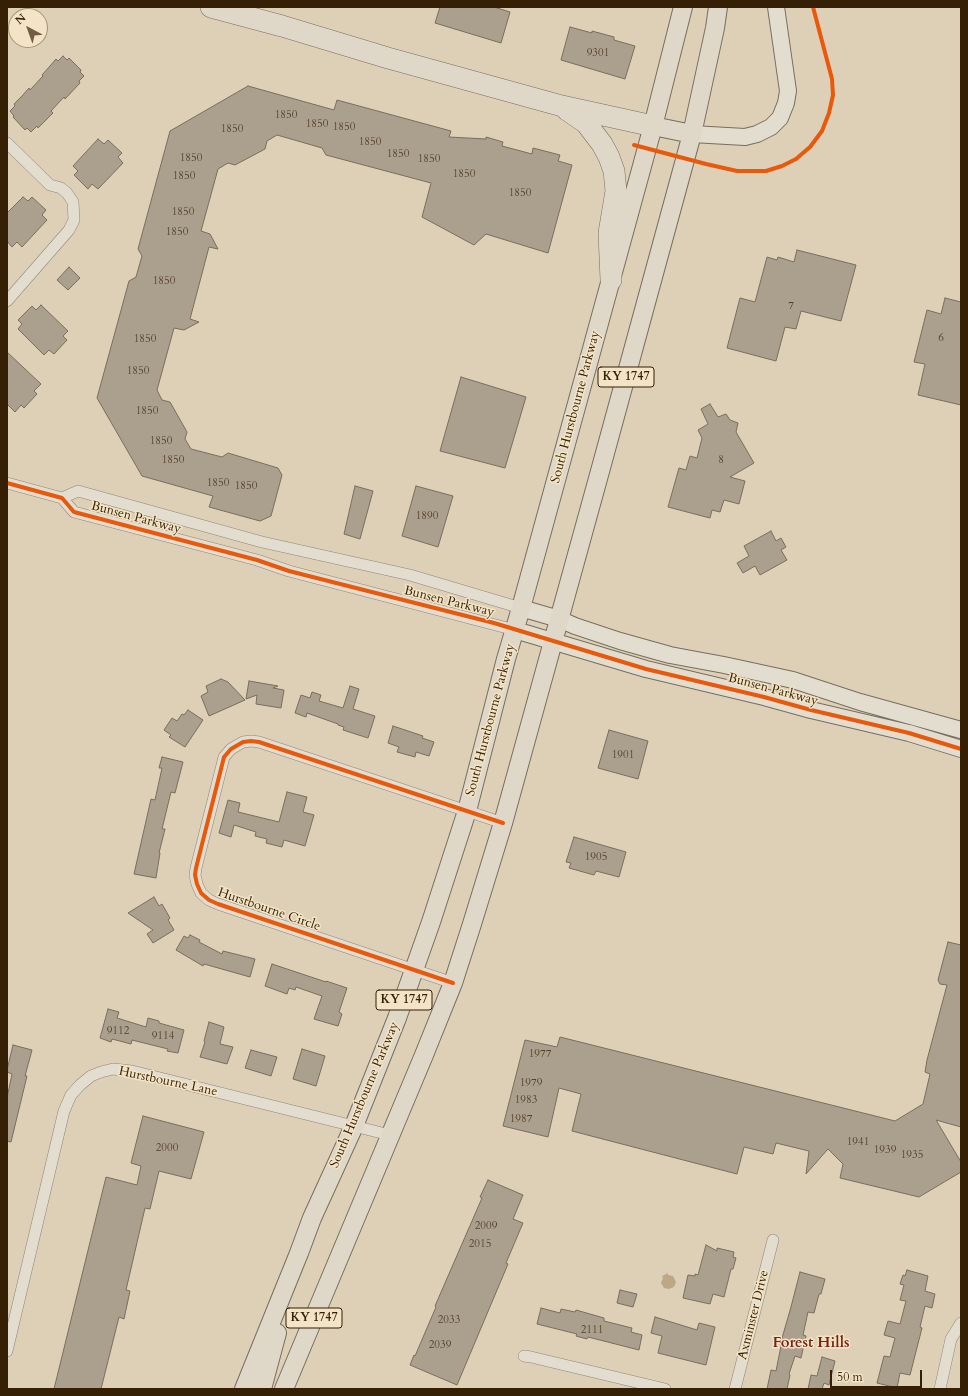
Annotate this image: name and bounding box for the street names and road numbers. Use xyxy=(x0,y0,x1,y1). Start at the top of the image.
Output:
street label: South Hurstbourne Parkway xyxy=(548,329,604,485)
road number: KY 1747 xyxy=(598,367,654,387)
street label: Bunsen Parkway xyxy=(89,499,183,537)
street label: Bunsen Parkway xyxy=(402,583,496,621)
street label: South Hurstbourne Parkway xyxy=(463,642,519,798)
street label: Bunsen Parkway xyxy=(726,671,820,709)
street label: Hurstbourne Circle xyxy=(216,885,322,935)
road number: KY 1747 xyxy=(376,990,432,1010)
street label: South Hurstbourne Parkway xyxy=(327,1020,403,1170)
street label: Hurstbourne Lane xyxy=(117,1064,219,1100)
street label: Axminster Drive xyxy=(735,1269,773,1361)
road number: KY 1747 xyxy=(286,1308,342,1328)

